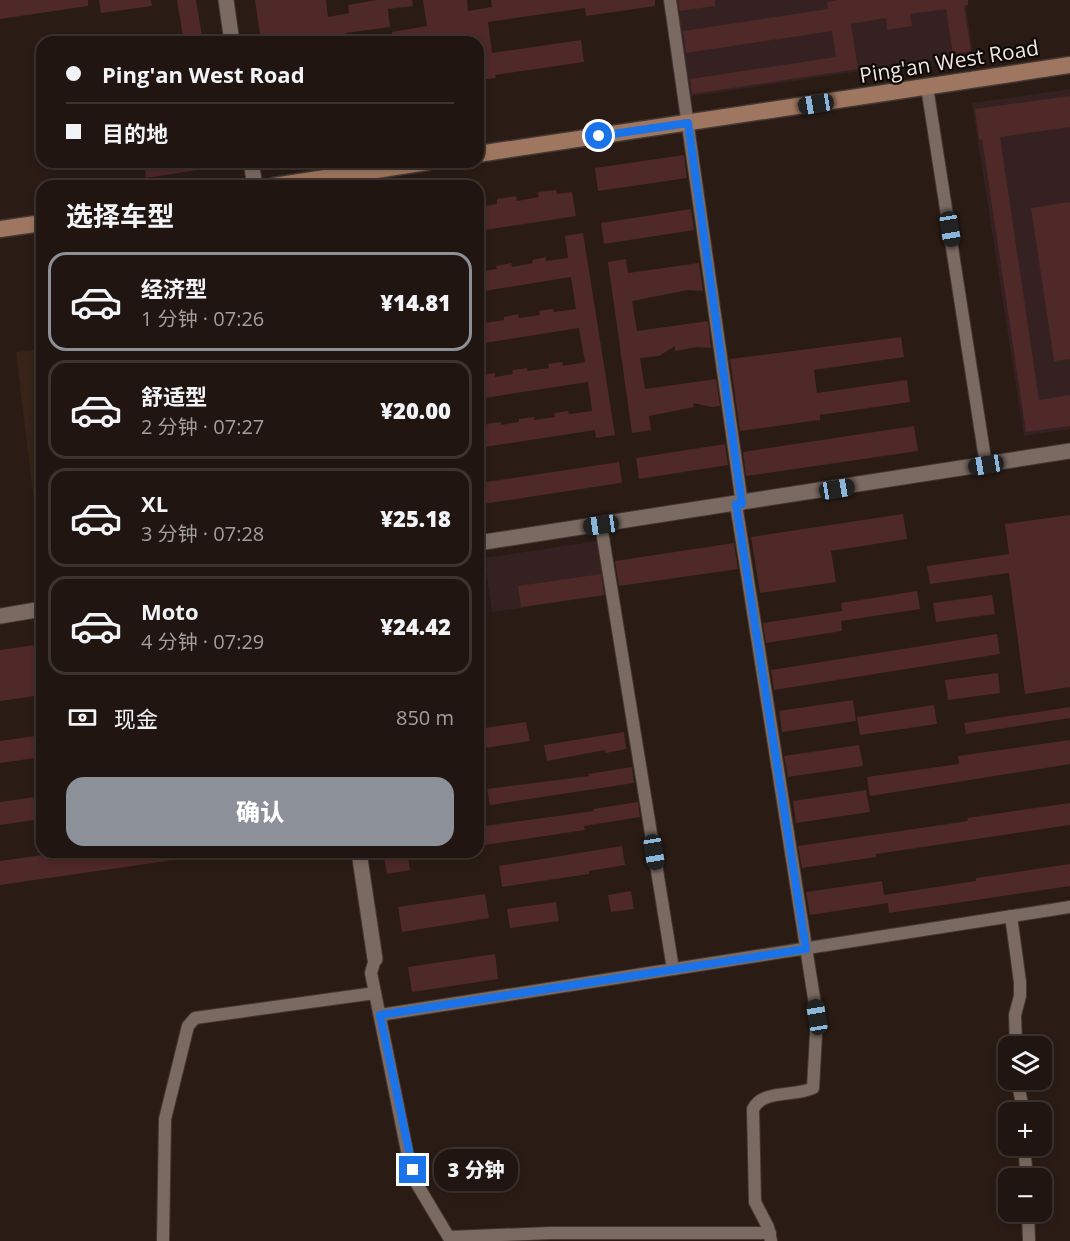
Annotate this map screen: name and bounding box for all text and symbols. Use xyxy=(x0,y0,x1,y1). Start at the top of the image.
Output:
street label: Ping'an West Road xyxy=(857,33,1041,89)
text: Ping'an West Road xyxy=(102,59,305,89)
car xyxy=(797,92,835,116)
text: 目的地 xyxy=(102,118,168,148)
route start xyxy=(585,122,612,149)
text: 选择车型 xyxy=(66,197,174,234)
car xyxy=(938,210,962,248)
text: 经济型 xyxy=(141,273,207,303)
icon: car xyxy=(69,275,123,329)
text: ¥14.81 xyxy=(380,287,451,317)
text: 1 分钟 · 07:26 xyxy=(141,305,264,332)
text: 舒适型 xyxy=(141,381,207,411)
icon: car xyxy=(69,383,123,437)
text: ¥20.00 xyxy=(380,395,451,425)
text: 2 分钟 · 07:27 xyxy=(141,413,264,440)
car xyxy=(967,453,1005,477)
car xyxy=(818,477,856,501)
text: XL xyxy=(141,488,168,518)
icon: car xyxy=(69,491,123,545)
text: ¥25.18 xyxy=(380,503,451,533)
car xyxy=(582,514,620,536)
text: 3 分钟 · 07:28 xyxy=(141,520,264,547)
text: Moto xyxy=(141,596,199,626)
icon: car xyxy=(69,599,123,653)
text: ¥24.42 xyxy=(380,611,451,641)
text: 4 分钟 · 07:29 xyxy=(141,628,264,655)
icon: cash xyxy=(66,701,99,734)
text: 现金 xyxy=(114,703,158,733)
text: 850 m xyxy=(396,704,454,731)
button: 确认 xyxy=(66,777,454,846)
car xyxy=(642,833,666,871)
car xyxy=(805,998,829,1036)
map controls xyxy=(998,1036,1052,1222)
button: layers xyxy=(998,1036,1052,1090)
button: + xyxy=(998,1102,1052,1156)
callout: 3 分钟 xyxy=(434,1149,518,1191)
route end xyxy=(399,1156,426,1183)
text: 3 分钟 xyxy=(448,1156,504,1183)
button: − xyxy=(998,1168,1052,1222)

